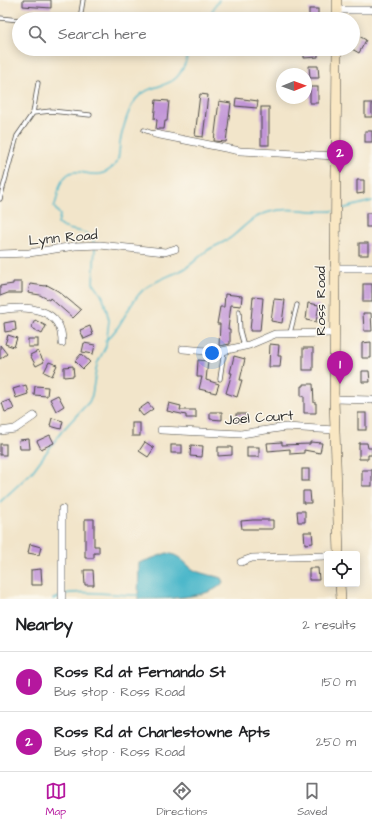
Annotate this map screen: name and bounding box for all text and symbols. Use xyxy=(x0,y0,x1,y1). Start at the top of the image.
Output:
search box xyxy=(12,12,360,56)
icon: search xyxy=(26,23,48,45)
text: Search here xyxy=(58,24,147,45)
north arrow xyxy=(276,68,312,104)
pin: 2 xyxy=(327,140,353,173)
street label: Lynn Road xyxy=(28,225,98,251)
street label: Ross Road xyxy=(311,266,331,336)
your location xyxy=(202,343,222,363)
pin: 1 xyxy=(327,351,353,384)
street label: Joel Court xyxy=(224,406,294,430)
map controls xyxy=(324,551,360,587)
button: locate xyxy=(324,551,360,587)
text: Nearby xyxy=(16,613,73,637)
text: 2 results xyxy=(302,616,356,634)
text: Ross Rd at Fernando St xyxy=(54,662,226,683)
text: 1 xyxy=(28,673,30,691)
text: 150 m xyxy=(322,673,356,691)
text: Bus stop · Ross Road xyxy=(54,683,185,701)
text: Ross Rd at Charlestowne Apts xyxy=(54,722,270,743)
text: 2 xyxy=(25,733,33,751)
text: 250 m xyxy=(316,733,356,751)
text: Bus stop · Ross Road xyxy=(54,743,185,761)
tab: Map xyxy=(45,780,67,819)
tab: Directions xyxy=(156,780,208,819)
tab: Saved xyxy=(297,780,327,819)

